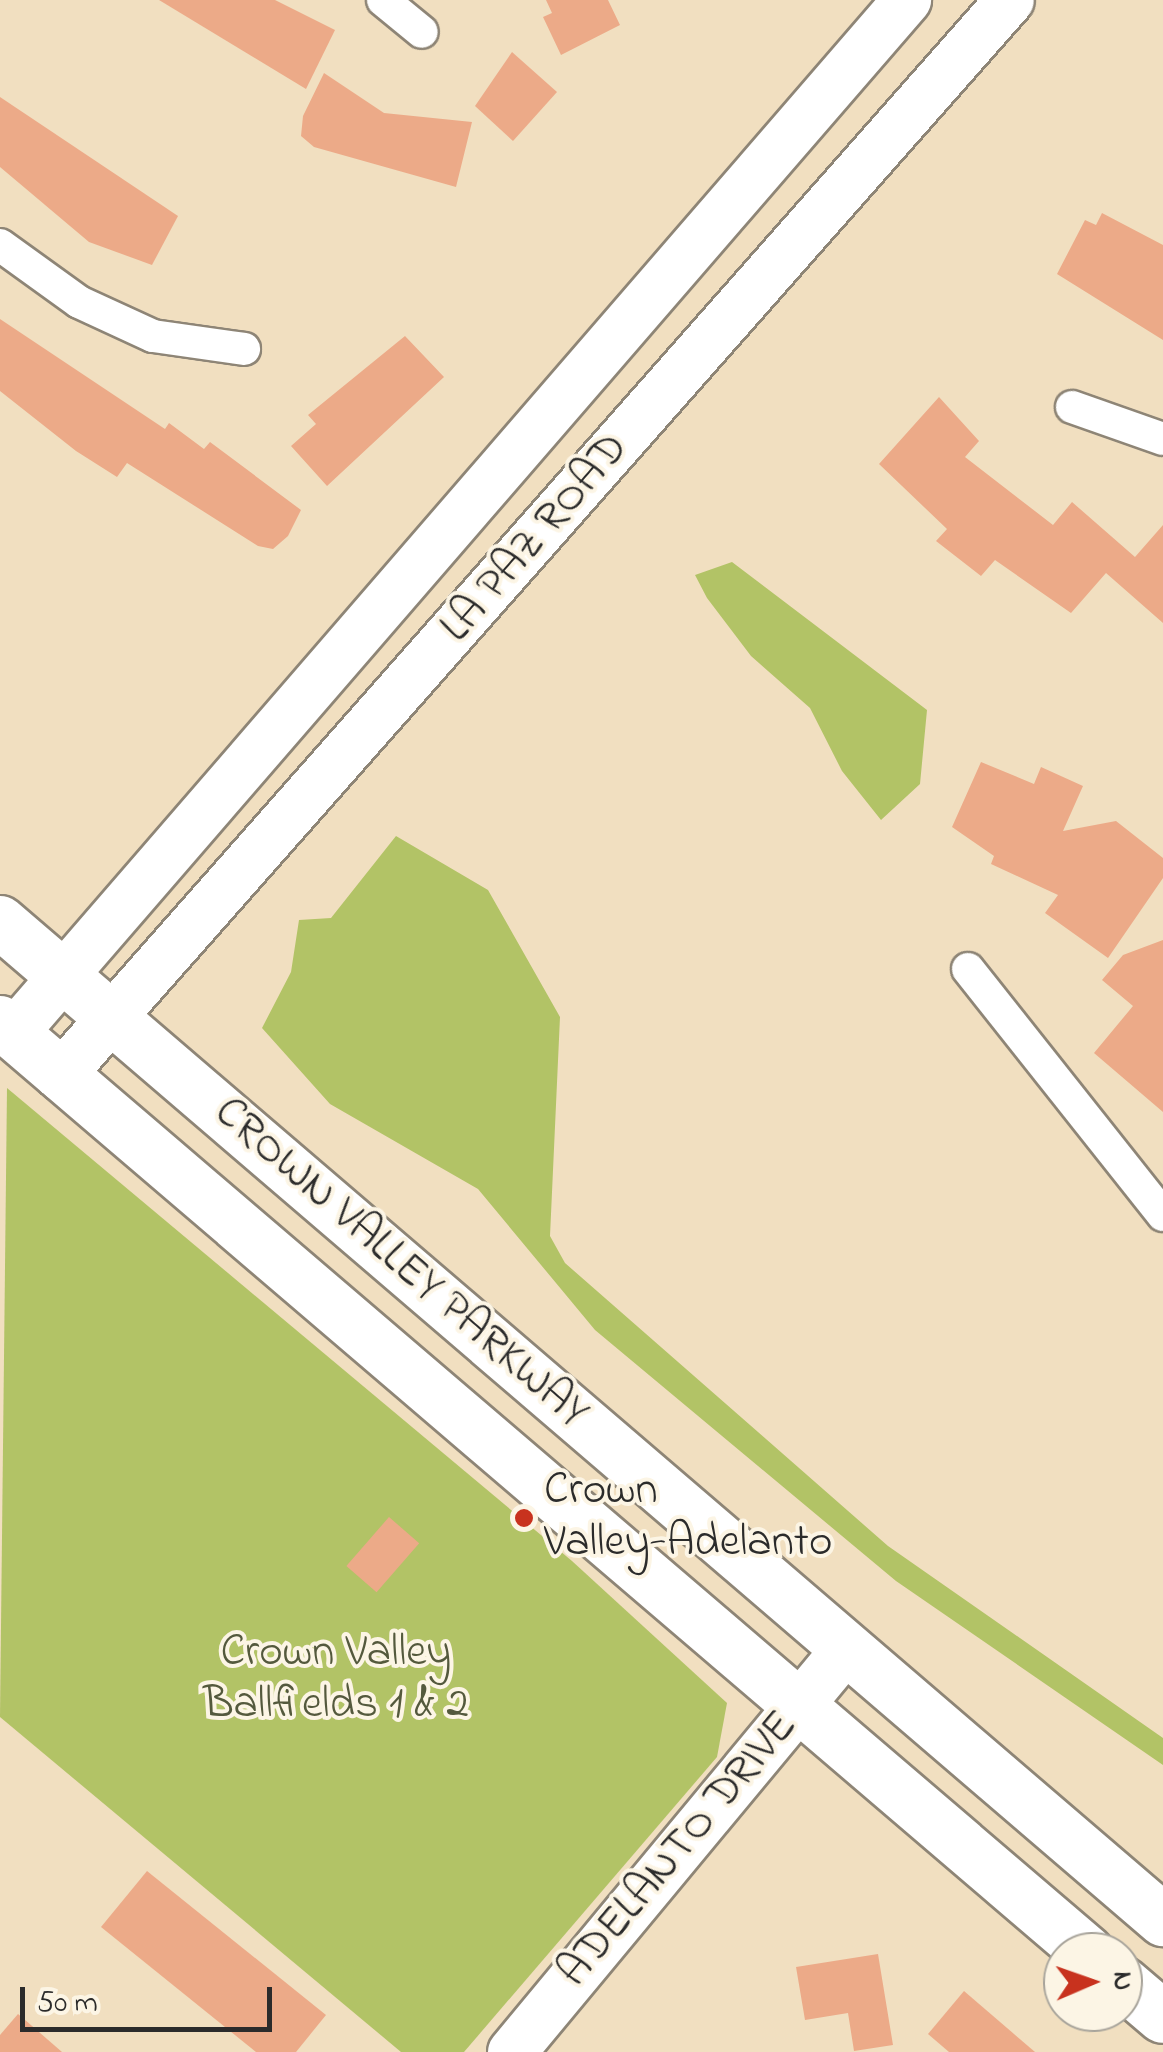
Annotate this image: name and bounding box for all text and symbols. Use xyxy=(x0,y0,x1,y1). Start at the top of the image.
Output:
street label: LA PAZ ROAD xyxy=(431,423,641,655)
street label: CROWN VALLEY PARKWAY xyxy=(202,1087,598,1441)
place label: Crown Valley-Adelanto xyxy=(544,1465,832,1571)
marker: Crown Valley-Adelanto xyxy=(513,1507,535,1529)
park label: Crown Valley Ballfields 1 & 2 xyxy=(203,1627,469,1733)
street label: ADELANTO DRIVE xyxy=(548,1701,810,1999)
north arrow xyxy=(1043,1932,1143,2032)
scale bar xyxy=(25,1967,278,2029)
text: N xyxy=(1101,1971,1142,1991)
text: 50 m xyxy=(37,1982,98,2026)

